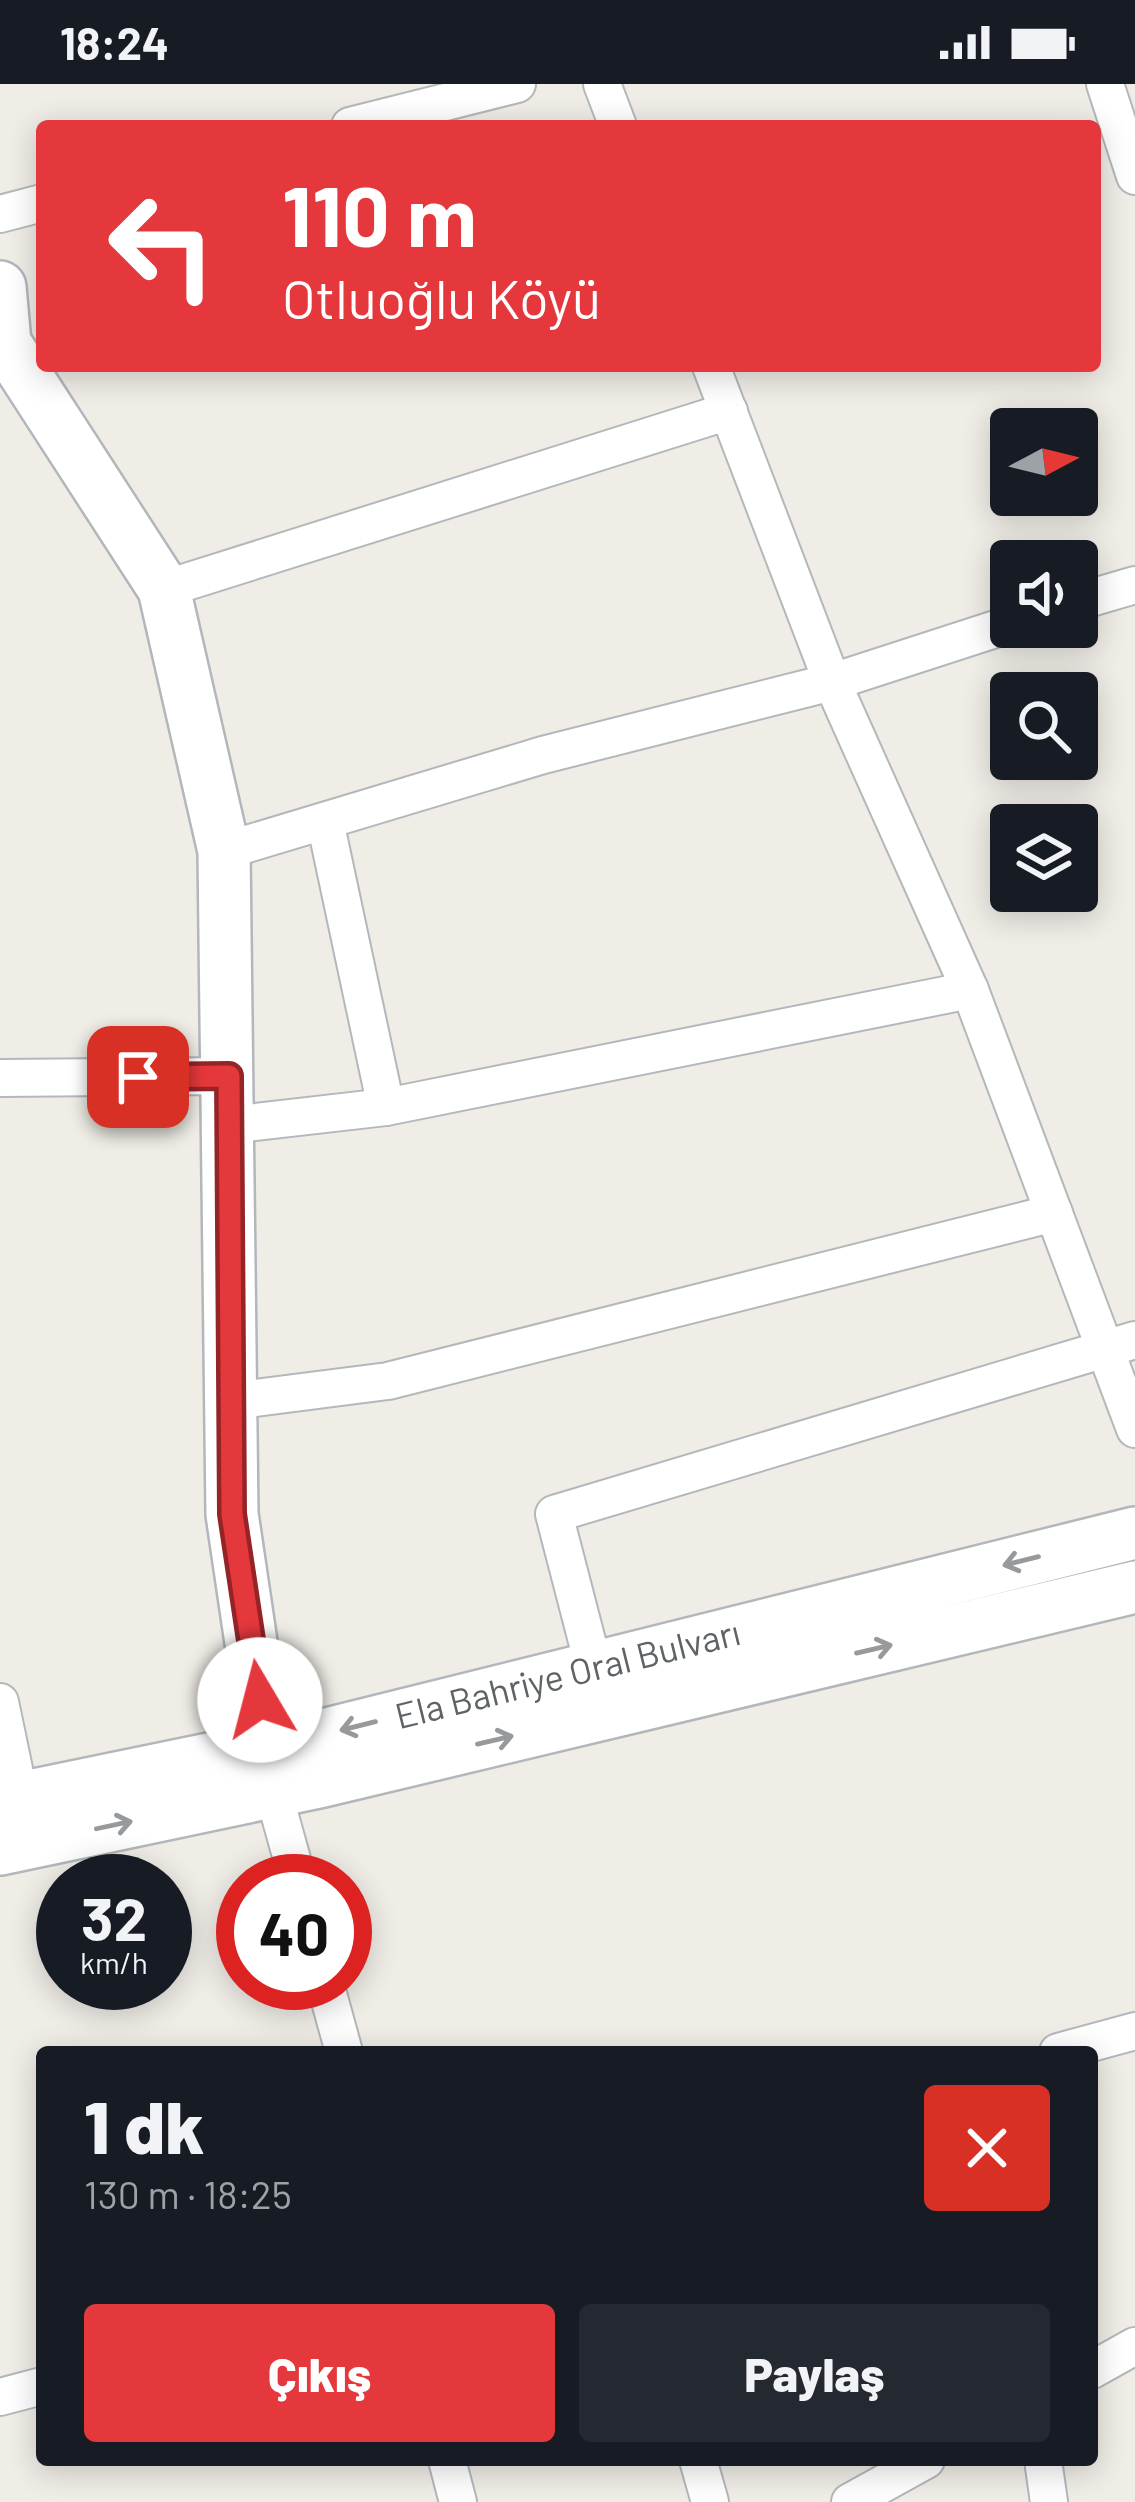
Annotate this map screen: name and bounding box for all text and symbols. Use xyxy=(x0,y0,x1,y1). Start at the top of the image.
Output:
text: 18:24 xyxy=(60,15,169,69)
text: 110 m xyxy=(282,163,477,264)
icon: left xyxy=(84,168,240,324)
text: Otluoğlu Köyü xyxy=(282,265,601,330)
north arrow xyxy=(990,408,1098,516)
map controls xyxy=(990,408,1098,912)
button: sound xyxy=(990,540,1098,648)
button: search xyxy=(990,672,1098,780)
button: layers xyxy=(990,804,1098,912)
pin xyxy=(87,1026,189,1128)
icon: arrive xyxy=(105,1044,171,1110)
one-way arrow xyxy=(1003,1551,1041,1573)
street label: Ela Bahriye Oral Bulvarı xyxy=(390,1609,744,1736)
position arrow xyxy=(197,1637,323,1763)
one-way arrow xyxy=(855,1637,893,1660)
one-way arrow xyxy=(339,1717,377,1739)
one-way arrow xyxy=(476,1728,514,1750)
one-way arrow xyxy=(94,1813,133,1835)
speed limit sign: 40 xyxy=(216,1854,372,2010)
text: 32 xyxy=(81,1881,147,1953)
text: km/h xyxy=(80,1944,148,1980)
text: 1 dk xyxy=(84,2082,204,2168)
button: close xyxy=(924,2085,1050,2211)
text: 130 m · 18:25 xyxy=(84,2170,292,2217)
button: Çıkış xyxy=(84,2304,555,2442)
button: Paylaş xyxy=(579,2304,1050,2442)

